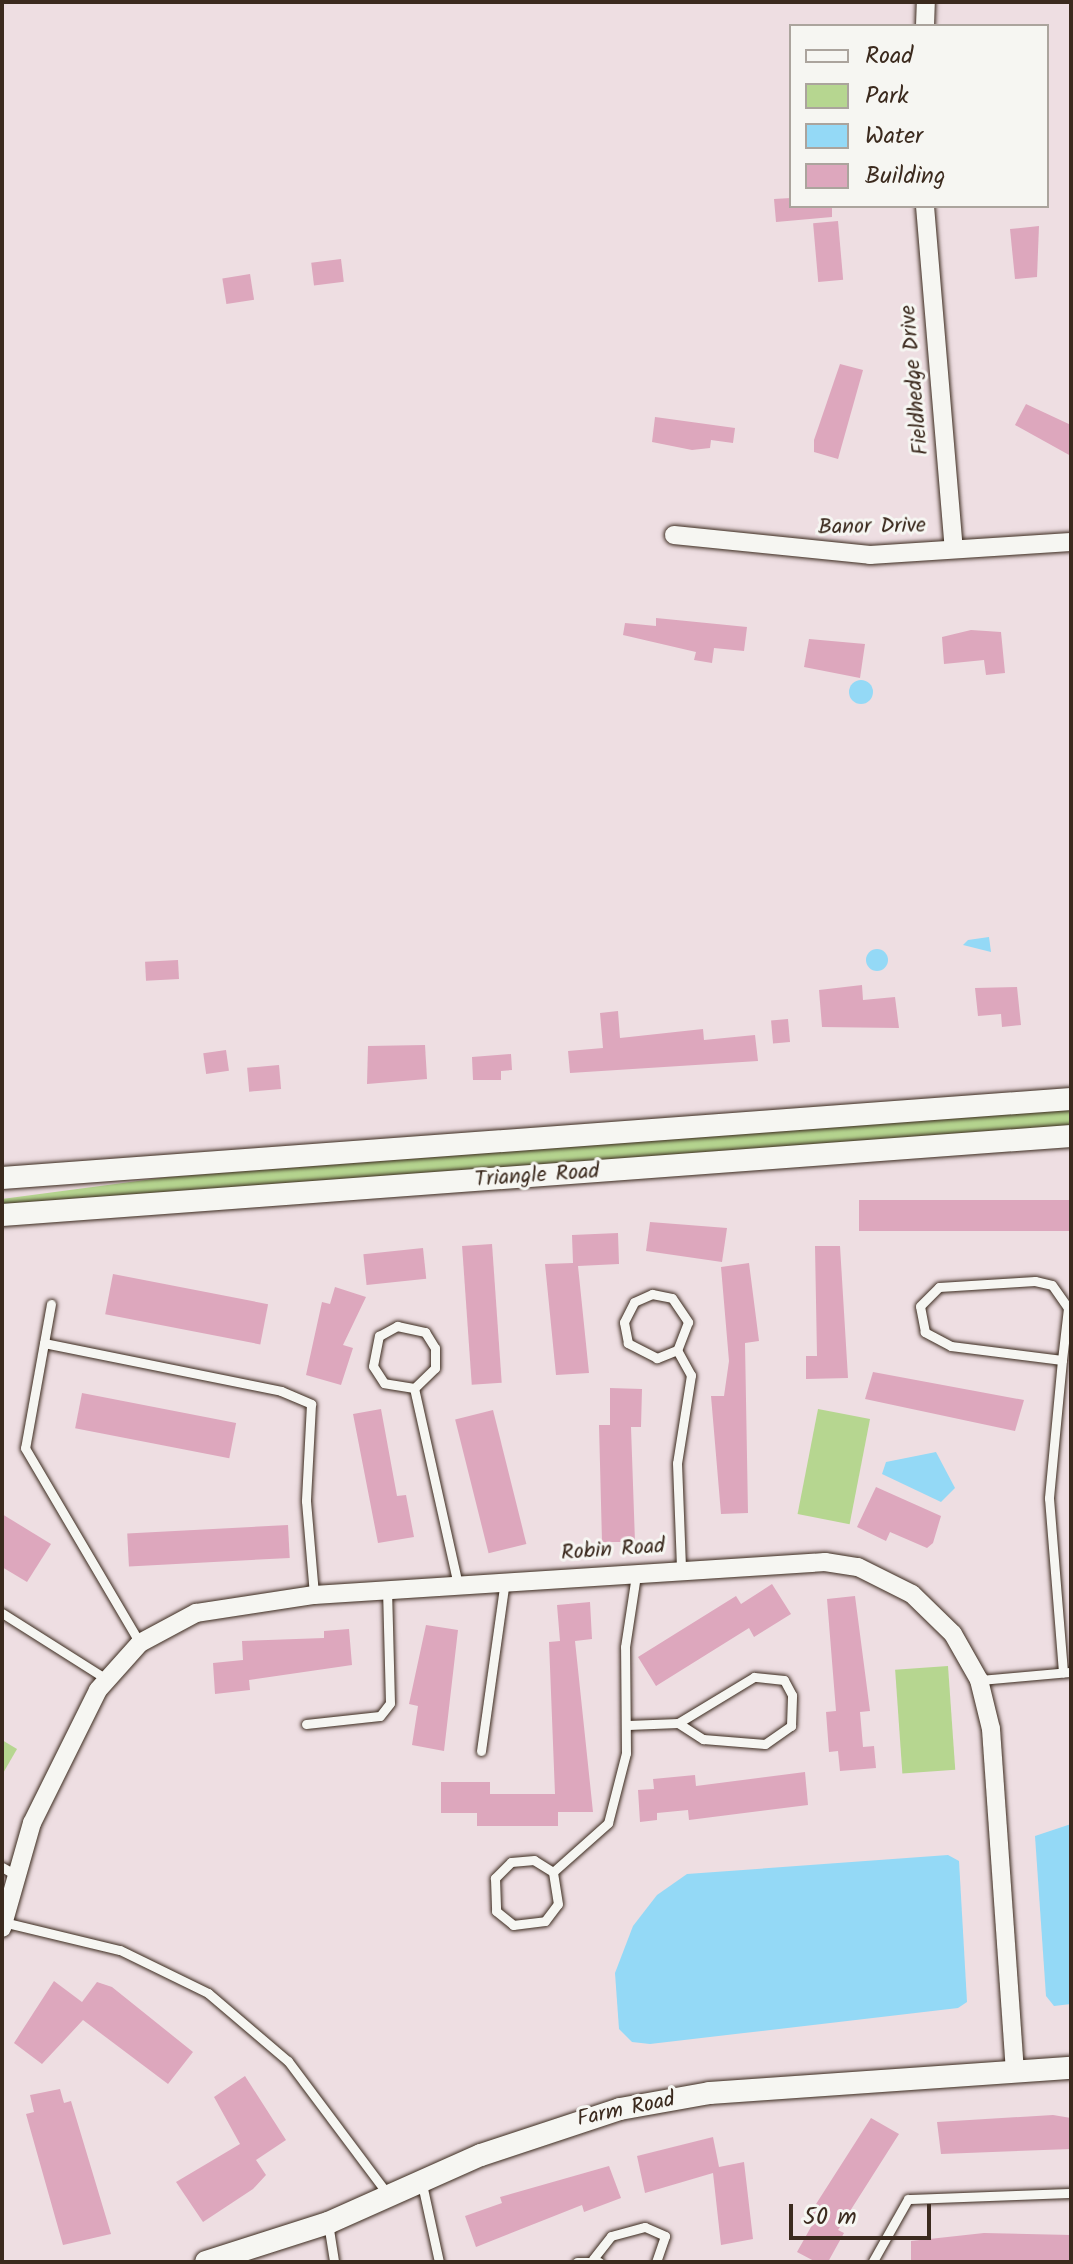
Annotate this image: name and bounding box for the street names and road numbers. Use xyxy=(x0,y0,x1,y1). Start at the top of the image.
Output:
street label: Fieldhedge Drive xyxy=(895,304,935,456)
street label: Banor Drive xyxy=(818,513,926,541)
street label: Triangle Road xyxy=(474,1158,600,1194)
street label: Robin Road xyxy=(560,1533,666,1567)
street label: Farm Road xyxy=(575,2087,677,2133)

